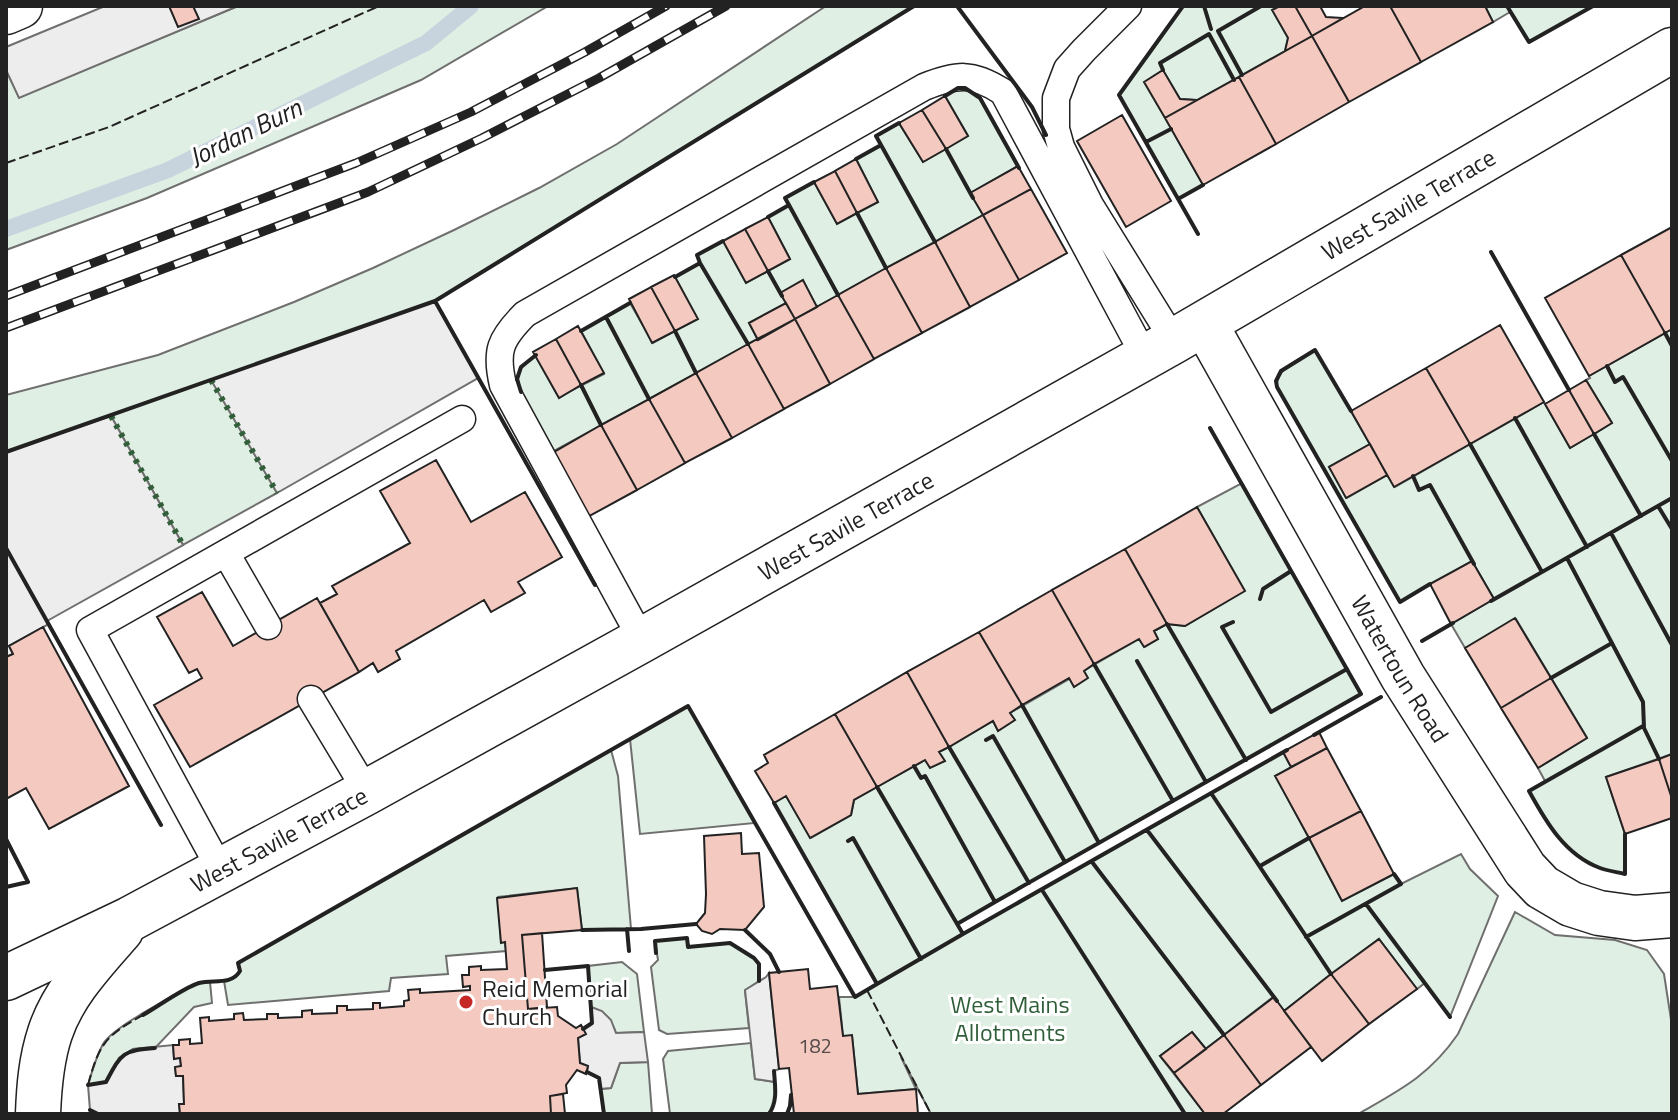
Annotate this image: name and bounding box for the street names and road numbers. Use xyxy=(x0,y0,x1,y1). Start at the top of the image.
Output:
street label: West Savile Terrace xyxy=(1314,139,1502,269)
street label: West Savile Terrace xyxy=(751,462,940,589)
street label: Watertoun Road xyxy=(1342,588,1458,749)
street label: West Savile Terrace xyxy=(184,777,374,902)

